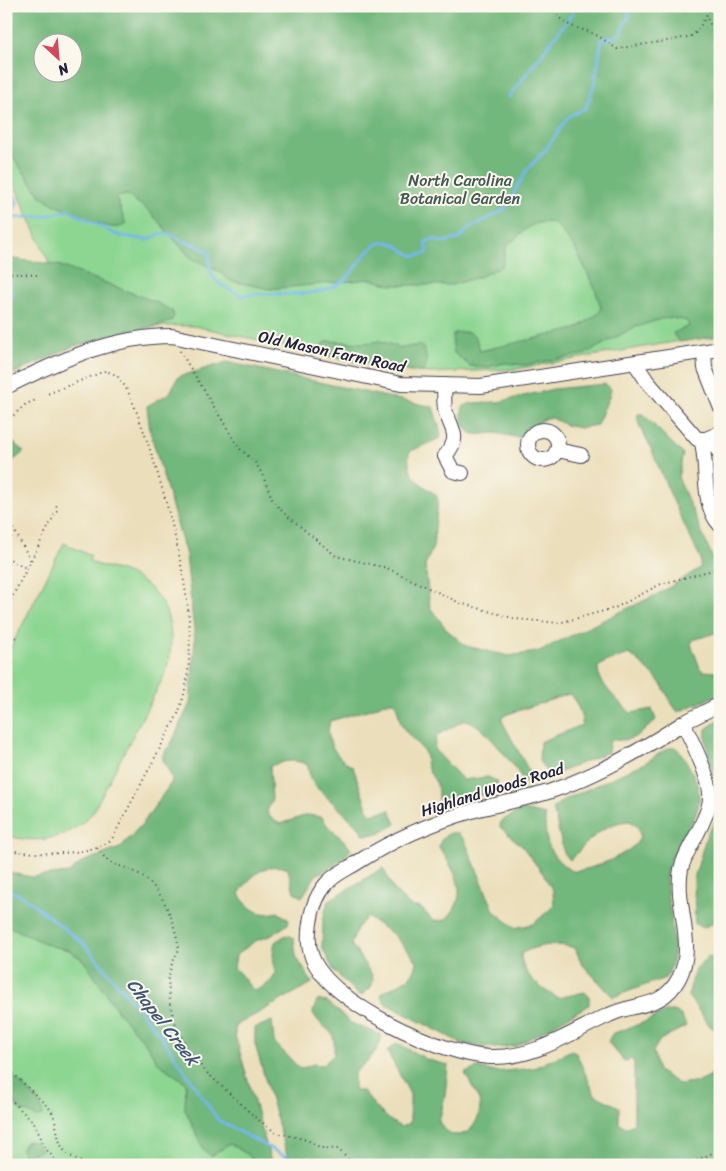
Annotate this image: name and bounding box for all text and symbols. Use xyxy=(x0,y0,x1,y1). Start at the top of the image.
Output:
north arrow xyxy=(32,32,82,82)
text: N xyxy=(53,55,74,83)
park label: North Carolina Botanical Garden xyxy=(400,166,521,213)
street label: Old Mason Farm Road xyxy=(256,322,410,382)
street label: Highland Woods Road xyxy=(417,753,569,825)
water label: Chapel Creek xyxy=(118,971,209,1075)

